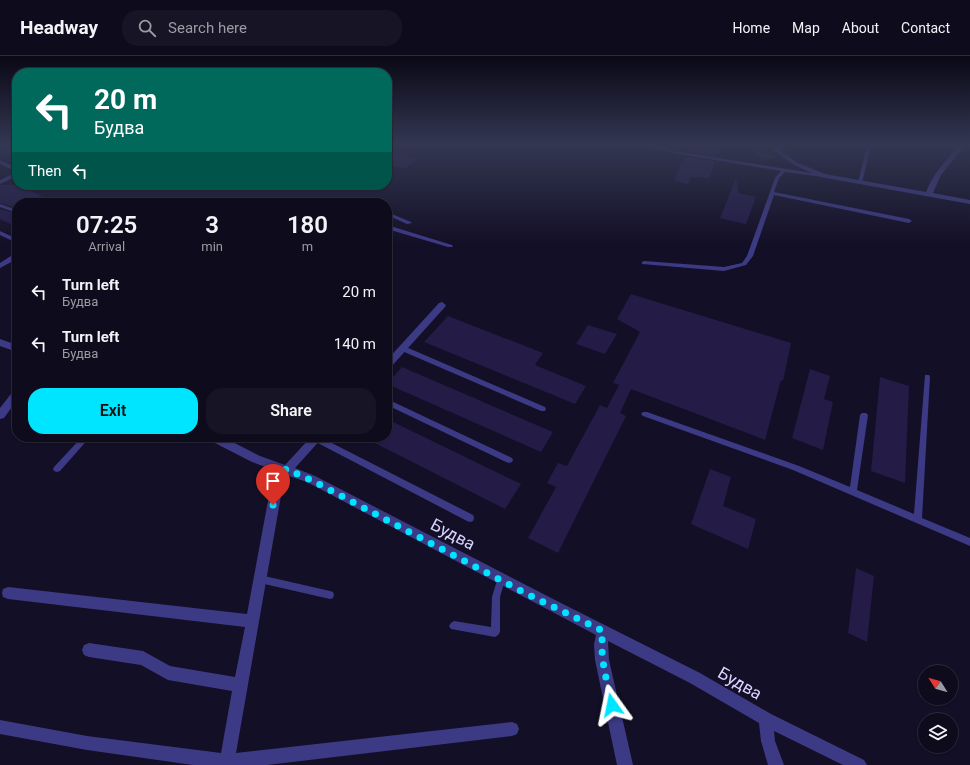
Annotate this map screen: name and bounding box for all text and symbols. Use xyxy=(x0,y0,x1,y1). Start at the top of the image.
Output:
search box xyxy=(122,10,402,46)
text: Headway xyxy=(20,16,98,39)
icon: search xyxy=(136,17,158,39)
text: Search here xyxy=(168,19,247,37)
text: Home xyxy=(732,20,770,36)
text: Map xyxy=(792,20,820,36)
text: About xyxy=(842,20,879,36)
text: Contact xyxy=(901,20,950,36)
text: 20 m xyxy=(94,83,157,116)
icon: left xyxy=(28,84,80,136)
text: Будва xyxy=(94,117,144,138)
icon: left xyxy=(69,160,91,182)
text: Then xyxy=(28,162,61,180)
text: 07:25 xyxy=(76,211,137,239)
text: 3 xyxy=(205,211,219,239)
text: 180 xyxy=(287,211,328,239)
text: Arrival xyxy=(88,239,125,254)
text: min xyxy=(201,239,223,254)
text: m xyxy=(302,239,313,254)
text: Turn left xyxy=(62,276,119,294)
icon: left xyxy=(28,281,50,303)
text: 20 m xyxy=(342,283,376,301)
text: Будва xyxy=(62,294,98,309)
text: Turn left xyxy=(62,328,119,346)
icon: left xyxy=(28,333,50,355)
text: 140 m xyxy=(334,335,376,353)
text: Будва xyxy=(62,346,98,361)
button: Exit xyxy=(28,388,198,434)
button: Share xyxy=(206,388,376,434)
pin xyxy=(256,464,290,505)
icon: arrive xyxy=(262,470,284,492)
street label: Будва xyxy=(427,514,479,554)
street label: Будва xyxy=(714,662,766,704)
north arrow xyxy=(918,665,958,705)
map controls xyxy=(918,665,958,753)
position arrow xyxy=(591,684,633,726)
button: layers xyxy=(918,713,958,753)

